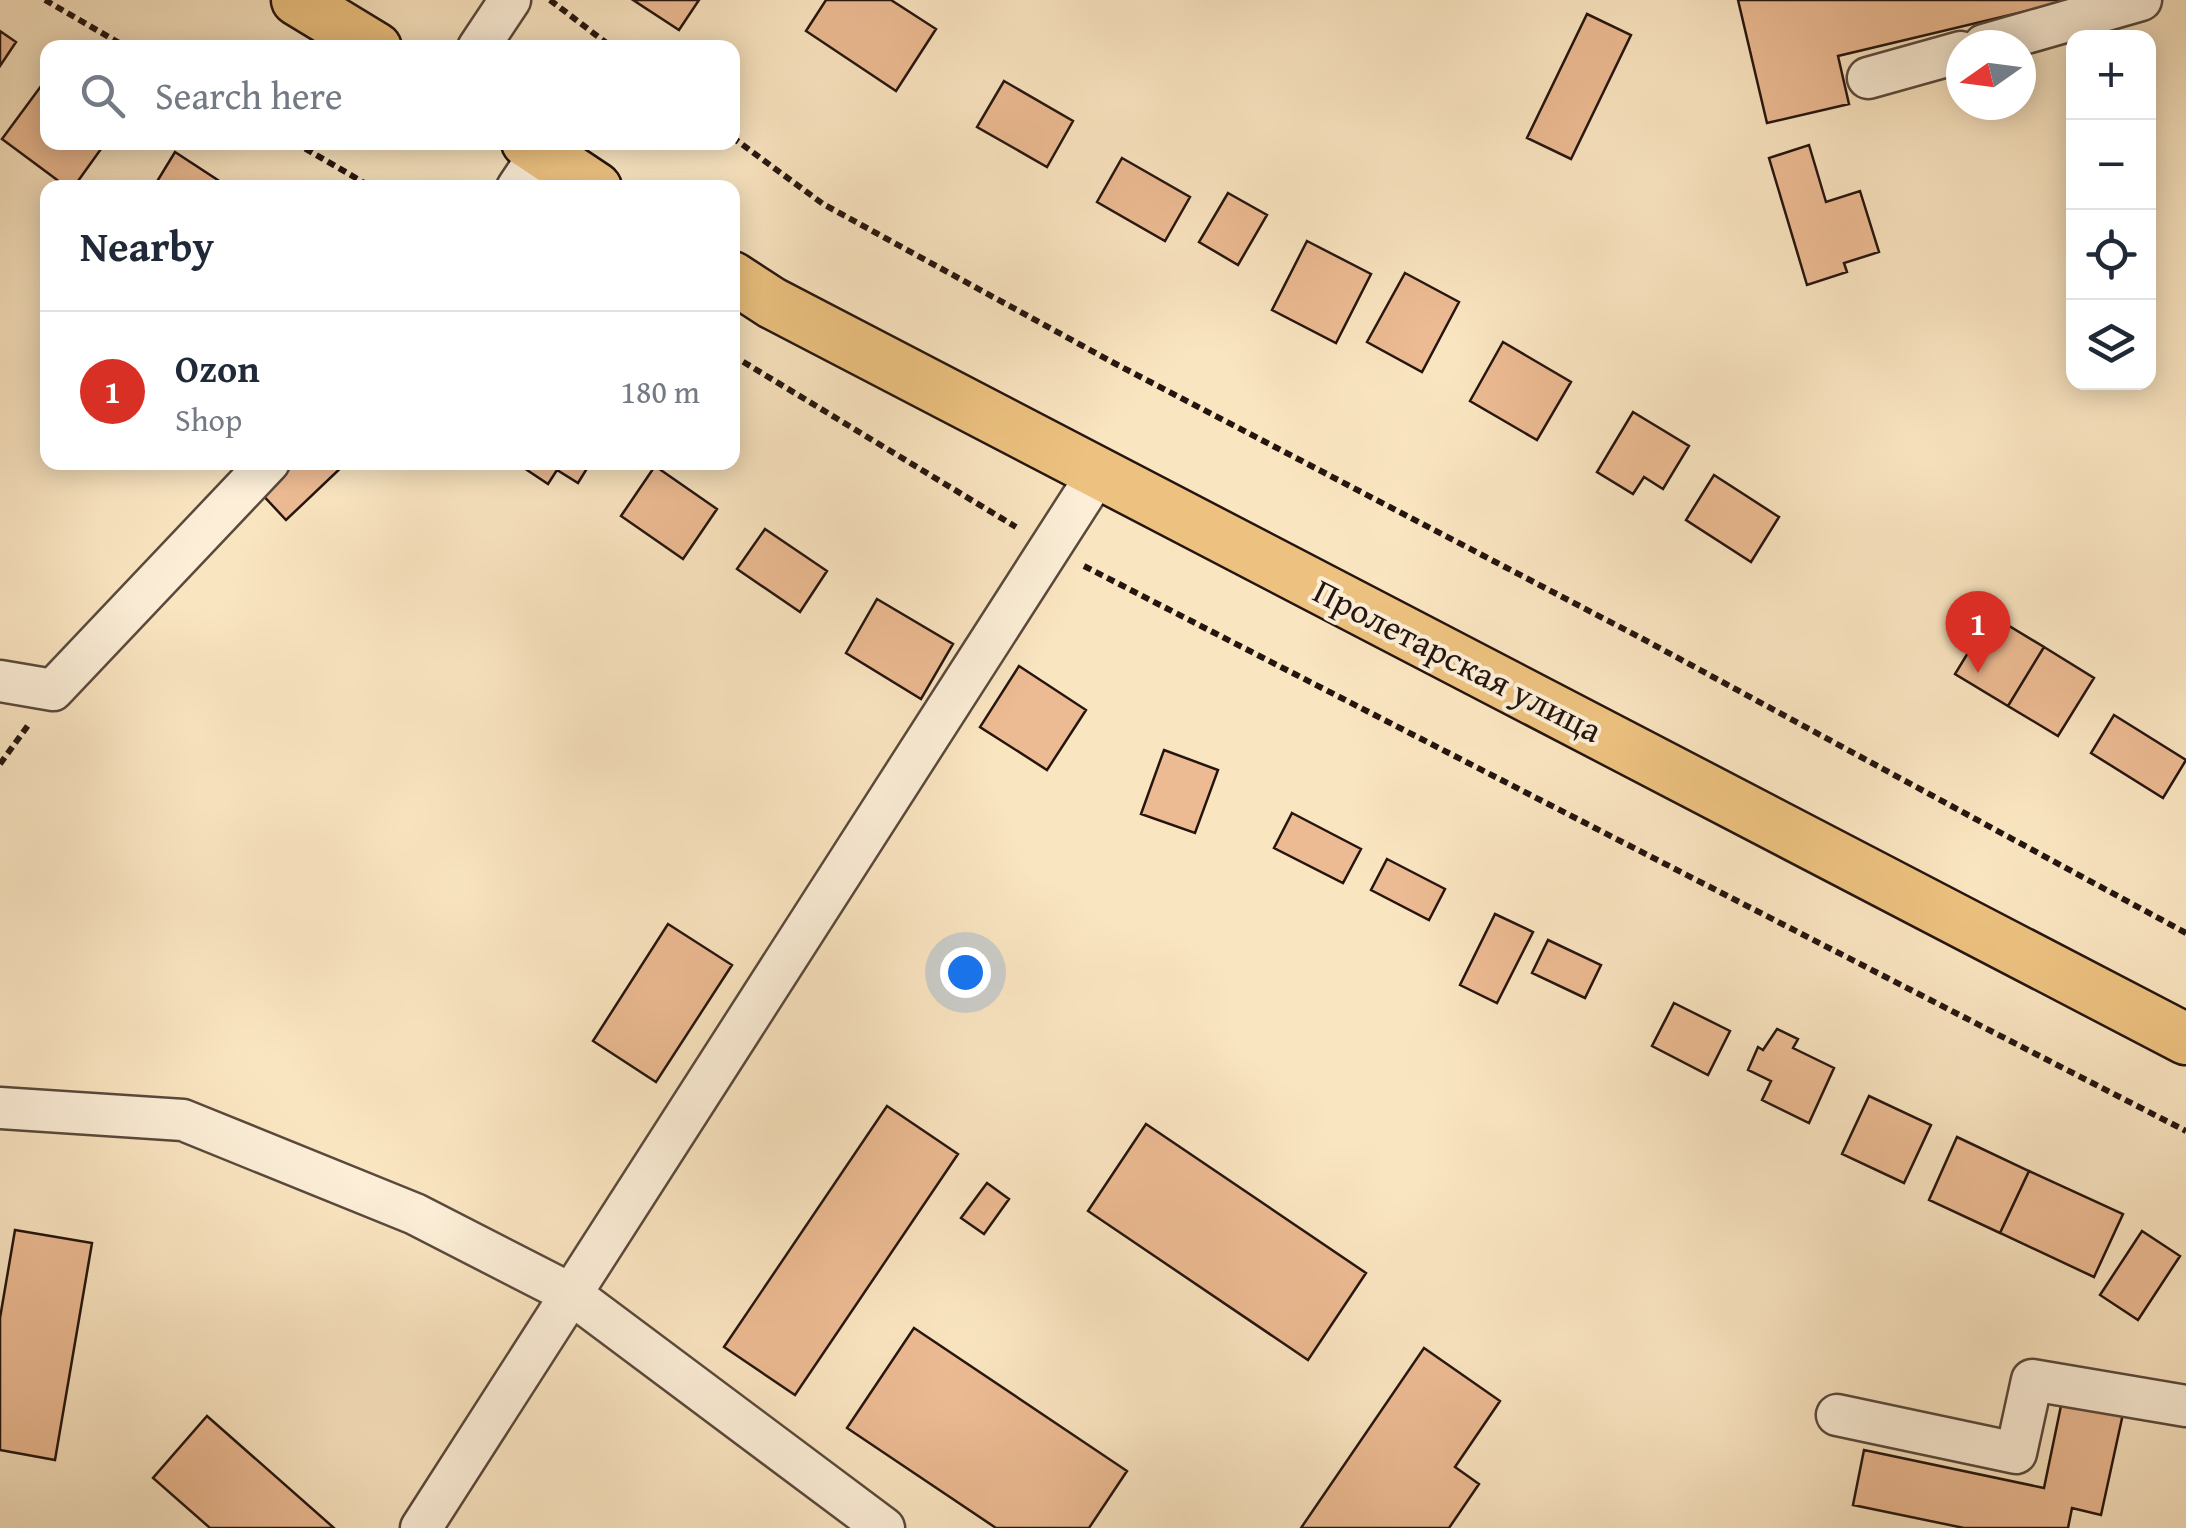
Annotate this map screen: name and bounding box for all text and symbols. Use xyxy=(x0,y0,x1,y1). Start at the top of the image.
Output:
north arrow xyxy=(1946,30,2036,120)
map controls xyxy=(2066,30,2156,390)
button: + xyxy=(2066,30,2156,120)
search box xyxy=(40,40,740,150)
text: Search here xyxy=(155,67,343,123)
icon: search xyxy=(75,68,130,123)
button: − xyxy=(2066,120,2156,210)
button: locate xyxy=(2066,210,2156,300)
text: Nearby xyxy=(80,215,214,276)
button: layers xyxy=(2066,300,2156,390)
text: Ozon xyxy=(175,340,260,396)
text: 1 xyxy=(104,368,121,415)
text: 180 m xyxy=(621,368,700,415)
text: Shop xyxy=(175,396,242,443)
street label: Пролетарская улица xyxy=(1305,565,1611,755)
pin: 1 xyxy=(1946,590,2010,673)
your location xyxy=(940,947,991,998)

